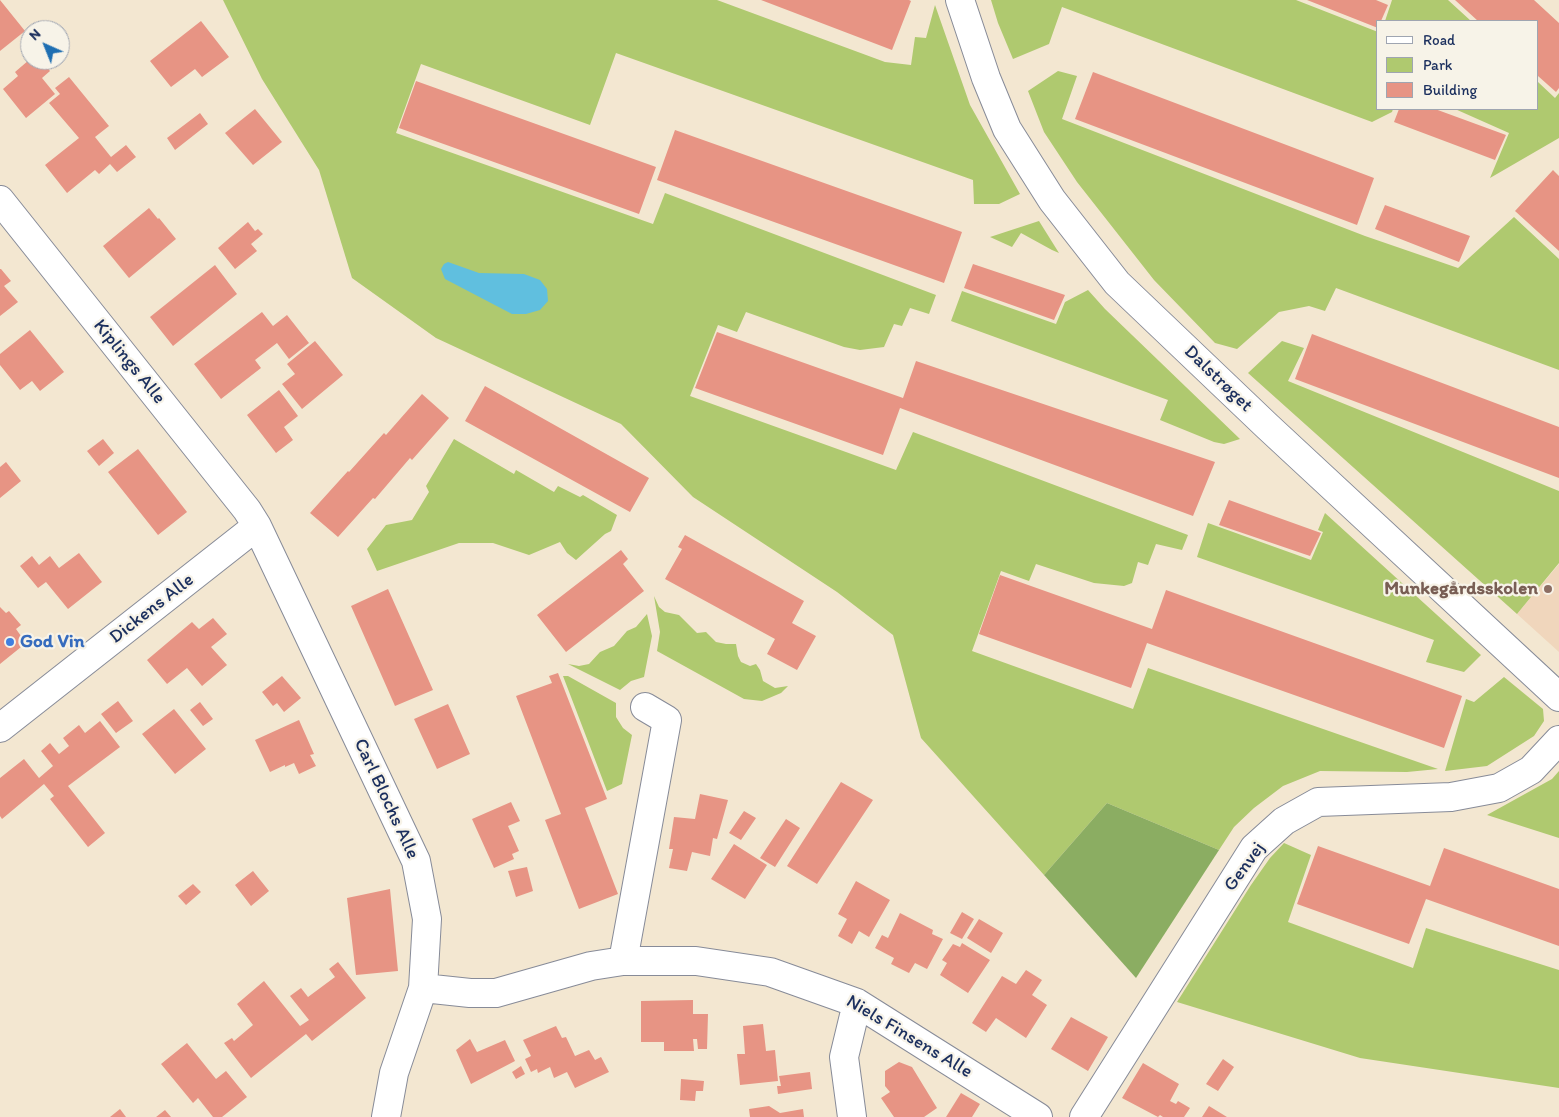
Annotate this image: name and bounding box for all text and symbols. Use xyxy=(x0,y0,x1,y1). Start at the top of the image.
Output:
north arrow xyxy=(20,20,70,70)
legend xyxy=(1376,20,1539,110)
text: N xyxy=(26,25,44,44)
text: Road xyxy=(1423,31,1455,49)
text: Park xyxy=(1423,56,1453,74)
text: Building xyxy=(1423,81,1477,99)
street label: Kiplings Alle xyxy=(88,315,170,409)
street label: Dalstrøget xyxy=(1179,341,1257,417)
street label: Dickens Alle xyxy=(105,569,199,649)
place label: Munkegårdsskolen xyxy=(1384,578,1538,600)
marker: Munkegårdsskolen xyxy=(1542,583,1554,595)
place label: God Vin xyxy=(20,631,84,653)
marker: God Vin xyxy=(4,636,16,648)
street label: Carl Blochs Alle xyxy=(348,735,424,863)
street label: Genvej xyxy=(1219,838,1271,896)
street label: Niels Finsens Alle xyxy=(842,990,976,1084)

